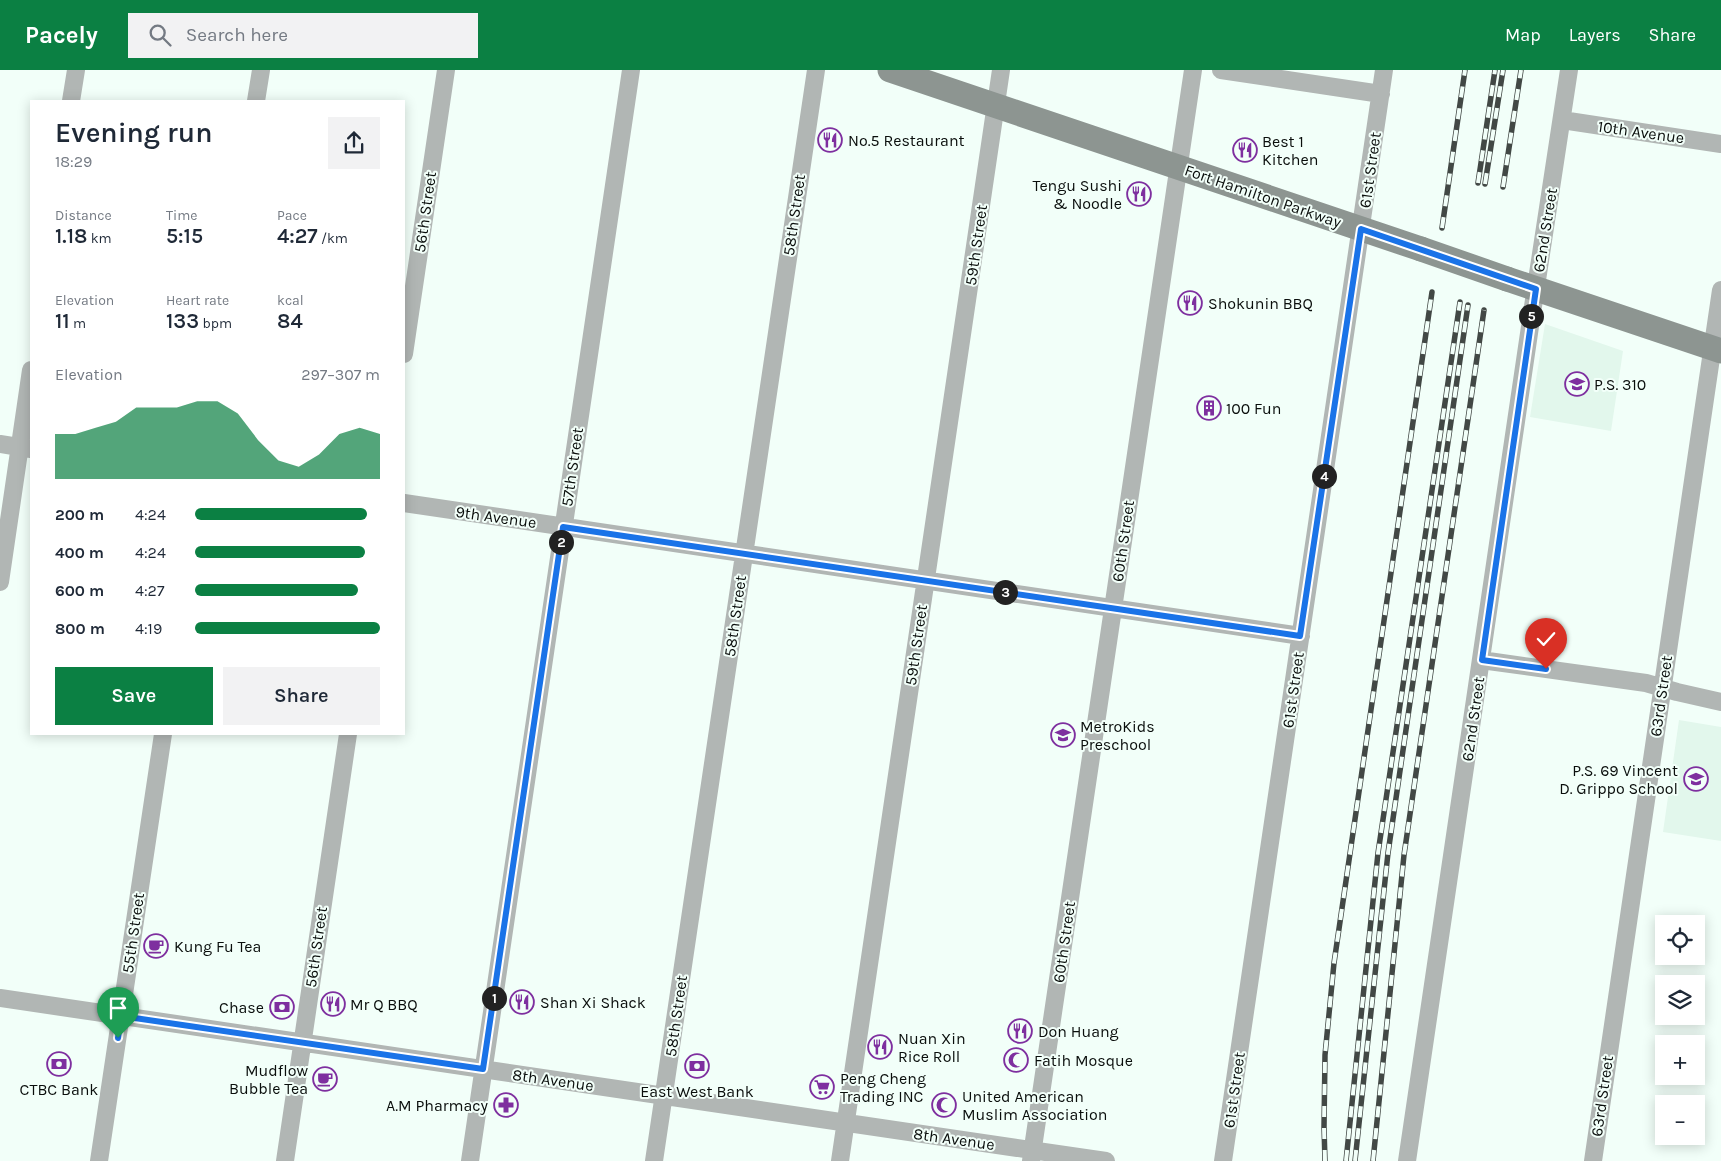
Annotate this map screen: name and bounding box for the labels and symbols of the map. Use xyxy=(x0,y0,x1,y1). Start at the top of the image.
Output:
street label: 10th Avenue xyxy=(1597,117,1685,147)
restaurant icon: No.5 Restaurant xyxy=(817,127,843,153)
place label: No.5 Restaurant xyxy=(848,131,965,150)
street label: 61st Street xyxy=(1355,131,1385,209)
place label: Best 1 Kitchen xyxy=(1262,132,1318,169)
restaurant icon: Best 1 Kitchen xyxy=(1232,137,1258,163)
street label: Fort Hamilton Parkway xyxy=(1182,160,1344,232)
street label: 56th Street xyxy=(410,170,440,254)
street label: 58th Street xyxy=(779,173,809,257)
place label: Tengu Sushi & Noodle xyxy=(1033,176,1122,213)
restaurant icon: Tengu Sushi & Noodle xyxy=(1126,181,1152,207)
street label: 62nd Street xyxy=(1529,186,1561,274)
street label: 59th Street xyxy=(961,203,991,287)
restaurant icon: Shokunin BBQ xyxy=(1177,290,1203,316)
place label: Shokunin BBQ xyxy=(1208,294,1313,313)
pin: 5 xyxy=(1518,304,1544,328)
school or university icon: P.S. 310 xyxy=(1564,371,1590,397)
place label: P.S. 310 xyxy=(1594,375,1646,394)
building icon: 100 Fun xyxy=(1196,395,1222,421)
place label: 100 Fun xyxy=(1226,399,1281,418)
street label: 57th Street xyxy=(557,426,587,508)
pin: 4 xyxy=(1312,464,1336,488)
street label: 60th Street xyxy=(1108,499,1138,583)
street label: 9th Avenue xyxy=(454,502,538,532)
pin: 2 xyxy=(548,530,574,554)
street label: 58th Street xyxy=(720,574,750,658)
pin: 3 xyxy=(992,580,1018,604)
street label: 59th Street xyxy=(901,603,931,687)
pin xyxy=(1525,618,1567,669)
street label: 61st Street xyxy=(1278,651,1308,729)
street label: 63rd Street xyxy=(1646,654,1676,738)
street label: 62nd Street xyxy=(1458,675,1488,763)
place label: MetroKids Preschool xyxy=(1080,717,1155,754)
school or university icon: MetroKids Preschool xyxy=(1050,722,1076,748)
place label: P.S. 69 Vincent D. Grippo School xyxy=(1559,761,1678,798)
school or university icon: P.S. 69 Vincent D. Grippo School xyxy=(1683,766,1709,792)
street label: 55th Street xyxy=(118,891,148,975)
street label: 60th Street xyxy=(1049,900,1079,984)
street label: 56th Street xyxy=(301,905,331,989)
cafe icon: Kung Fu Tea xyxy=(143,933,169,959)
place label: Kung Fu Tea xyxy=(174,937,261,956)
street label: 58th Street xyxy=(661,974,691,1058)
pin: 1 xyxy=(482,986,506,1010)
pin xyxy=(97,987,139,1038)
restaurant icon: Shan Xi Shack xyxy=(509,989,535,1015)
restaurant icon: Mr Q BBQ xyxy=(320,991,346,1017)
place label: Shan Xi Shack xyxy=(540,993,646,1012)
bank icon: Chase xyxy=(269,994,295,1020)
place label: Mr Q BBQ xyxy=(350,995,418,1014)
place label: Chase xyxy=(219,998,264,1017)
restaurant icon: Don Huang xyxy=(1007,1018,1033,1044)
place label: Don Huang xyxy=(1038,1022,1119,1041)
place label: Nuan Xin Rice Roll xyxy=(898,1029,966,1066)
restaurant icon: Nuan Xin Rice Roll xyxy=(867,1034,893,1060)
mosque icon: Fatih Mosque xyxy=(1003,1047,1029,1073)
bank icon: CTBC Bank xyxy=(46,1051,72,1077)
place label: Fatih Mosque xyxy=(1034,1051,1133,1070)
street label: 61st Street xyxy=(1219,1051,1249,1129)
bank icon: East West Bank xyxy=(684,1053,710,1079)
street label: 63rd Street xyxy=(1587,1054,1617,1138)
place label: Mudflow Bubble Tea xyxy=(229,1061,308,1098)
street label: 8th Avenue xyxy=(511,1065,595,1095)
cafe icon: Mudflow Bubble Tea xyxy=(312,1066,338,1092)
place label: Peng Cheng Trading INC xyxy=(840,1069,926,1106)
supermarket icon: Peng Cheng Trading INC xyxy=(809,1074,835,1100)
place label: CTBC Bank xyxy=(20,1080,98,1099)
place label: East West Bank xyxy=(640,1082,754,1101)
place label: United American Muslim Association xyxy=(962,1087,1107,1124)
pharmacy icon: A.M Pharmacy xyxy=(493,1092,519,1118)
mosque icon: United American Muslim Association xyxy=(931,1092,957,1118)
place label: A.M Pharmacy xyxy=(386,1096,489,1115)
street label: 8th Avenue xyxy=(912,1124,996,1154)

